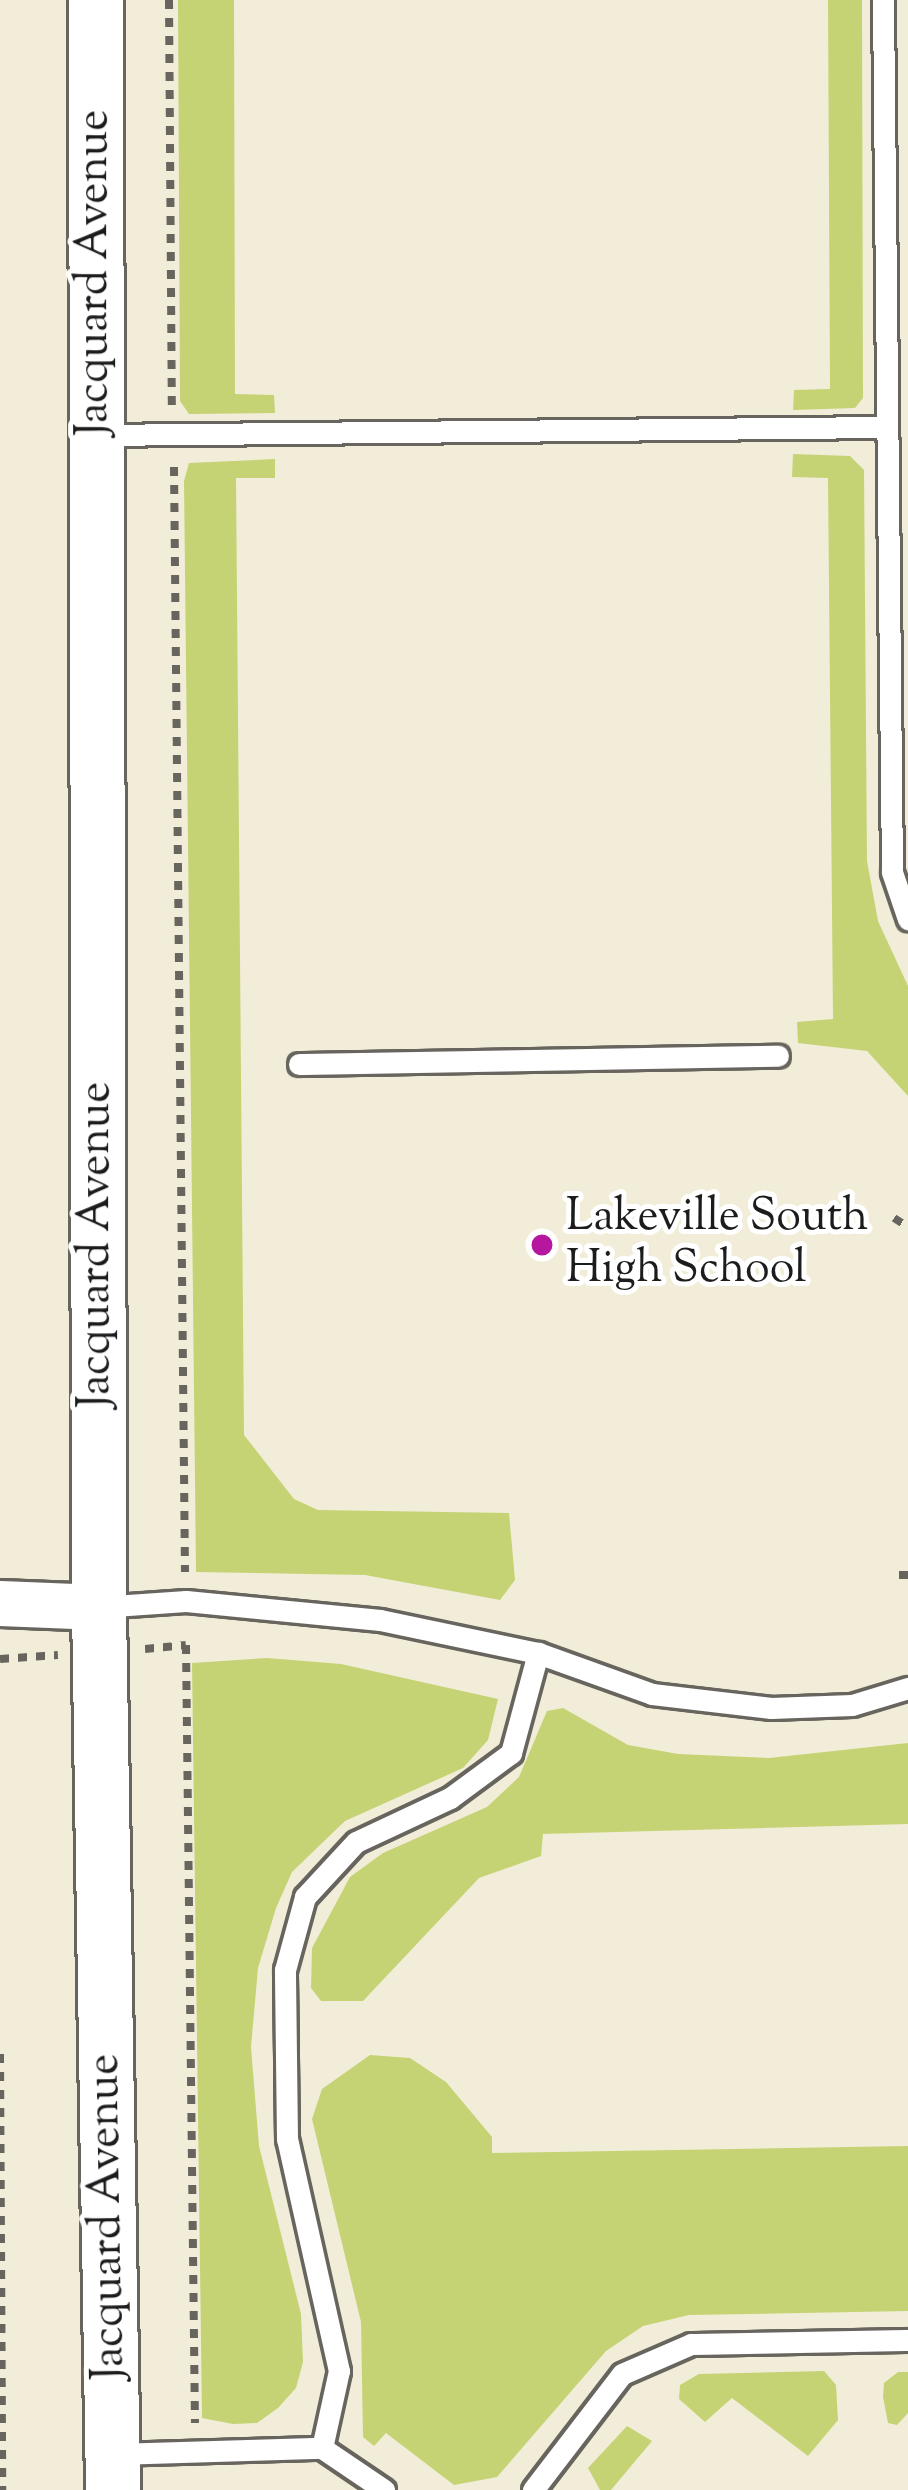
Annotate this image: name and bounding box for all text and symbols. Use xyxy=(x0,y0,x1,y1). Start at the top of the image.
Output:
street label: Jacquard Avenue xyxy=(69,110,123,436)
street label: Jacquard Avenue xyxy=(71,1082,125,1408)
place label: Lakeville South High School xyxy=(566,1192,869,1298)
marker: Lakeville South High School xyxy=(529,1232,555,1258)
street label: Jacquard Avenue xyxy=(79,2053,139,2381)

